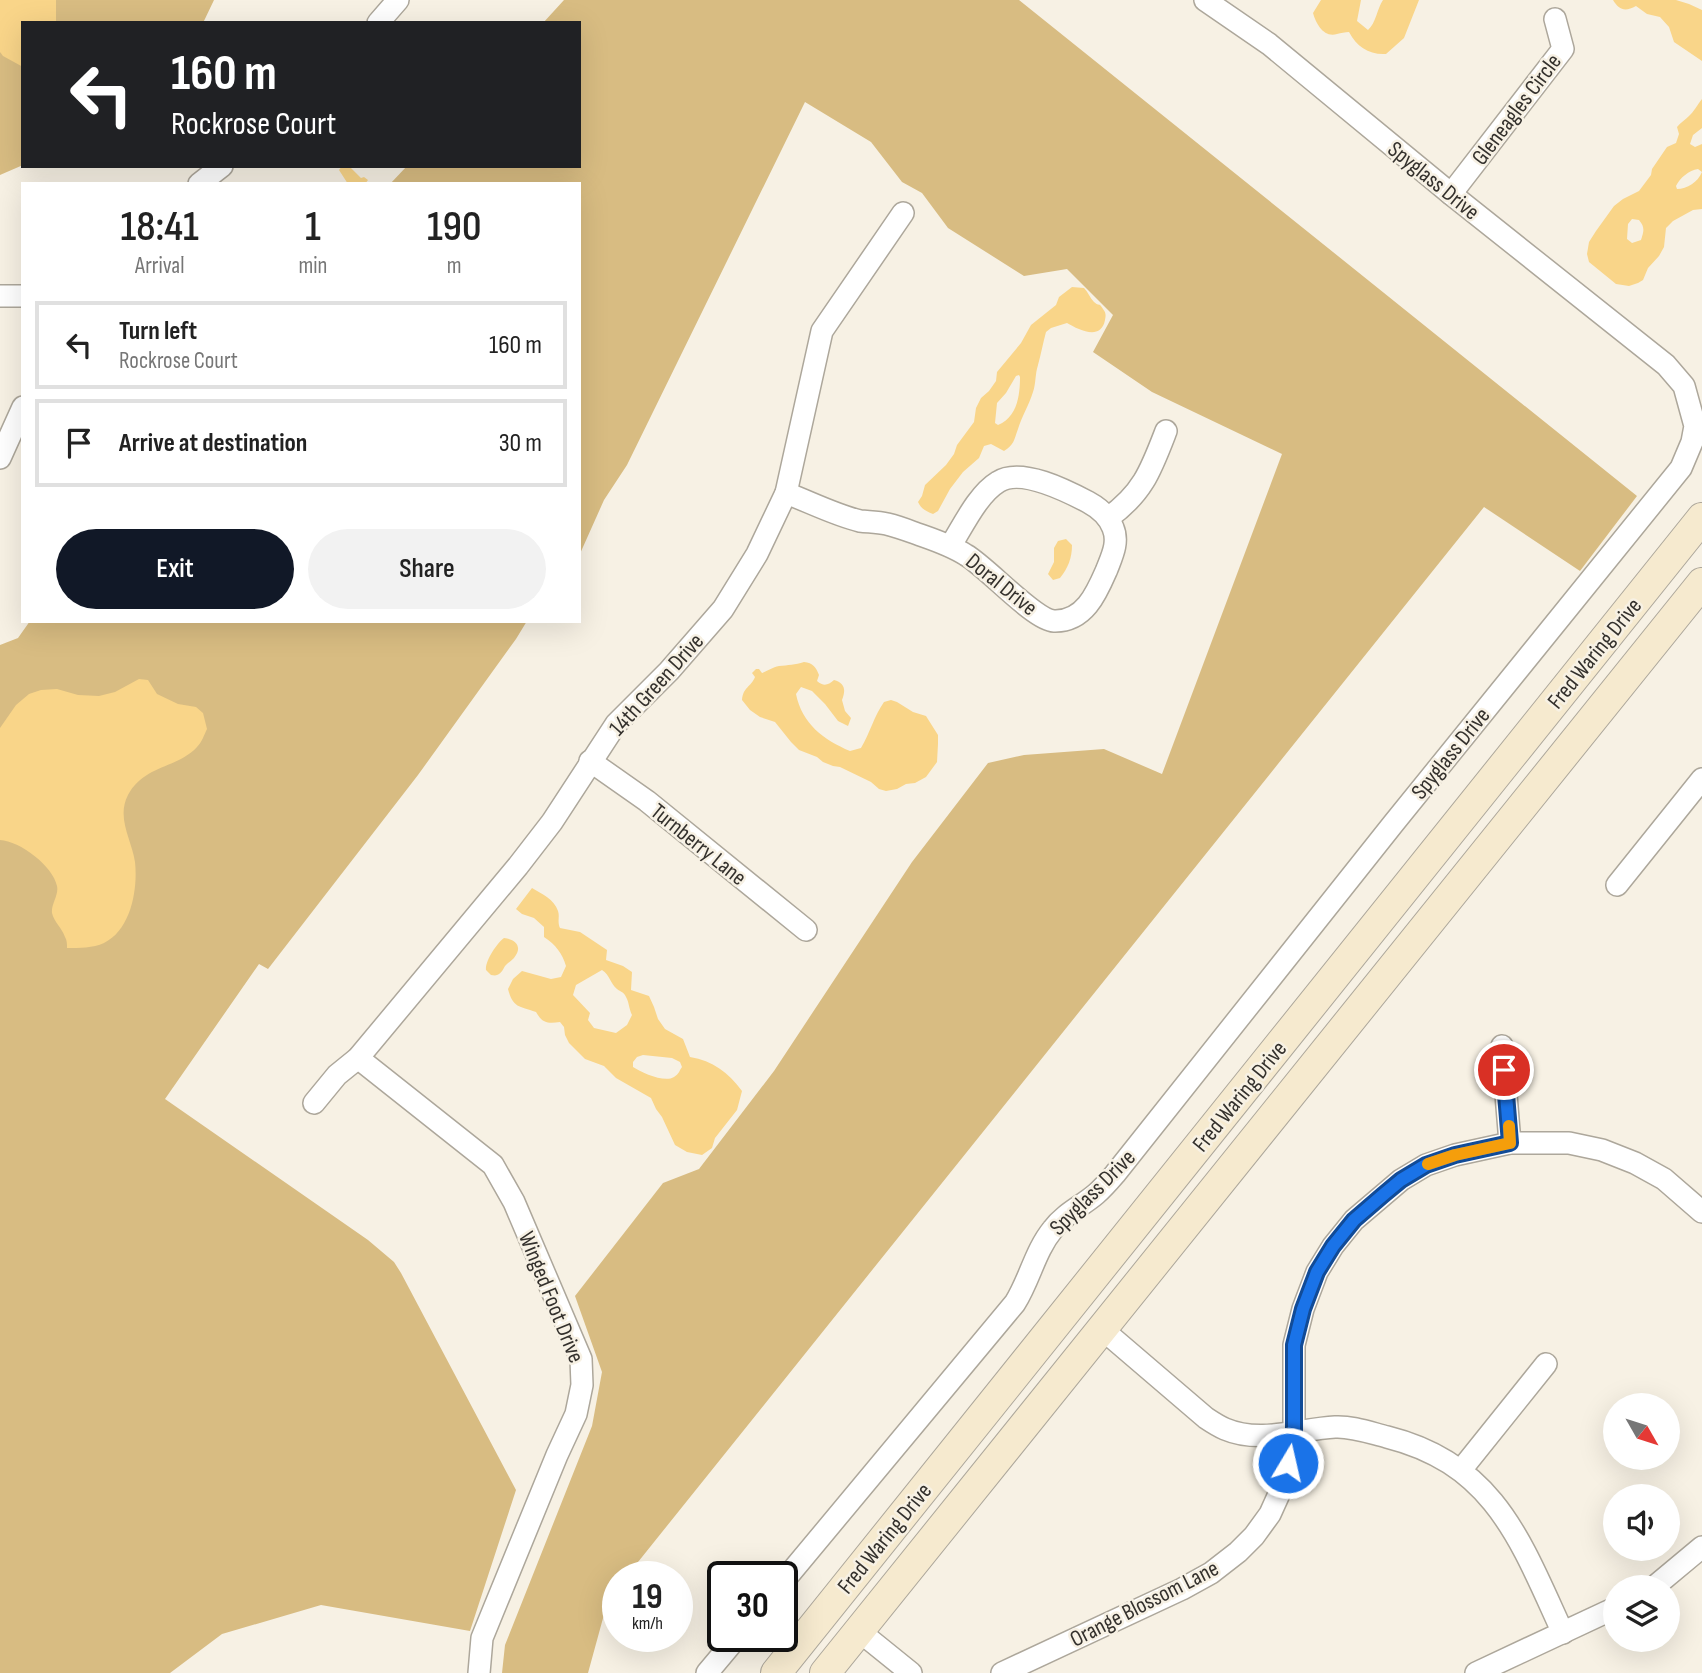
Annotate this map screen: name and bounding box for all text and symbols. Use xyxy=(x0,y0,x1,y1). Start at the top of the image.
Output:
text: 160 m xyxy=(171,45,277,104)
street label: Gleneagles Circle xyxy=(1466,48,1568,171)
icon: left xyxy=(56,49,147,140)
text: Rockrose Court xyxy=(171,105,336,144)
street label: Spyglass Drive xyxy=(1382,135,1485,226)
text: 18:41 xyxy=(121,202,199,253)
text: 1 xyxy=(305,202,321,253)
text: 190 xyxy=(427,202,481,253)
text: Arrival xyxy=(135,252,184,280)
text: min xyxy=(298,252,327,280)
text: m xyxy=(447,252,462,280)
text: Turn left xyxy=(119,316,197,347)
icon: left xyxy=(60,326,98,364)
text: 160 m xyxy=(489,330,542,361)
text: Rockrose Court xyxy=(119,347,238,375)
icon: arrive xyxy=(60,424,98,462)
text: Arrive at destination xyxy=(119,428,307,459)
text: 30 m xyxy=(499,428,542,459)
button: Exit xyxy=(56,529,294,609)
button: Share xyxy=(308,529,546,609)
street label: Doral Drive xyxy=(960,547,1043,622)
street label: Fred Waring Drive xyxy=(1542,593,1648,715)
street label: 14th Green Drive xyxy=(603,628,710,742)
street label: Spyglass Drive xyxy=(1405,702,1496,805)
street label: Turnberry Lane xyxy=(645,798,752,892)
street label: Fred Waring Drive xyxy=(1187,1036,1293,1158)
pin xyxy=(1474,1040,1534,1100)
icon: arrive xyxy=(1485,1051,1523,1089)
street label: Spyglass Drive xyxy=(1044,1144,1141,1241)
street label: Winged Foot Drive xyxy=(512,1228,590,1367)
north arrow xyxy=(1603,1393,1680,1470)
map controls xyxy=(1603,1393,1680,1652)
position arrow xyxy=(1251,1426,1325,1500)
street label: Fred Waring Drive xyxy=(832,1478,938,1600)
button: sound xyxy=(1603,1484,1680,1561)
street label: Orange Blossom Lane xyxy=(1065,1554,1223,1653)
speed limit sign: 30 xyxy=(707,1561,798,1652)
button: layers xyxy=(1603,1575,1680,1652)
text: 19 xyxy=(632,1576,663,1619)
text: km/h xyxy=(632,1613,663,1634)

